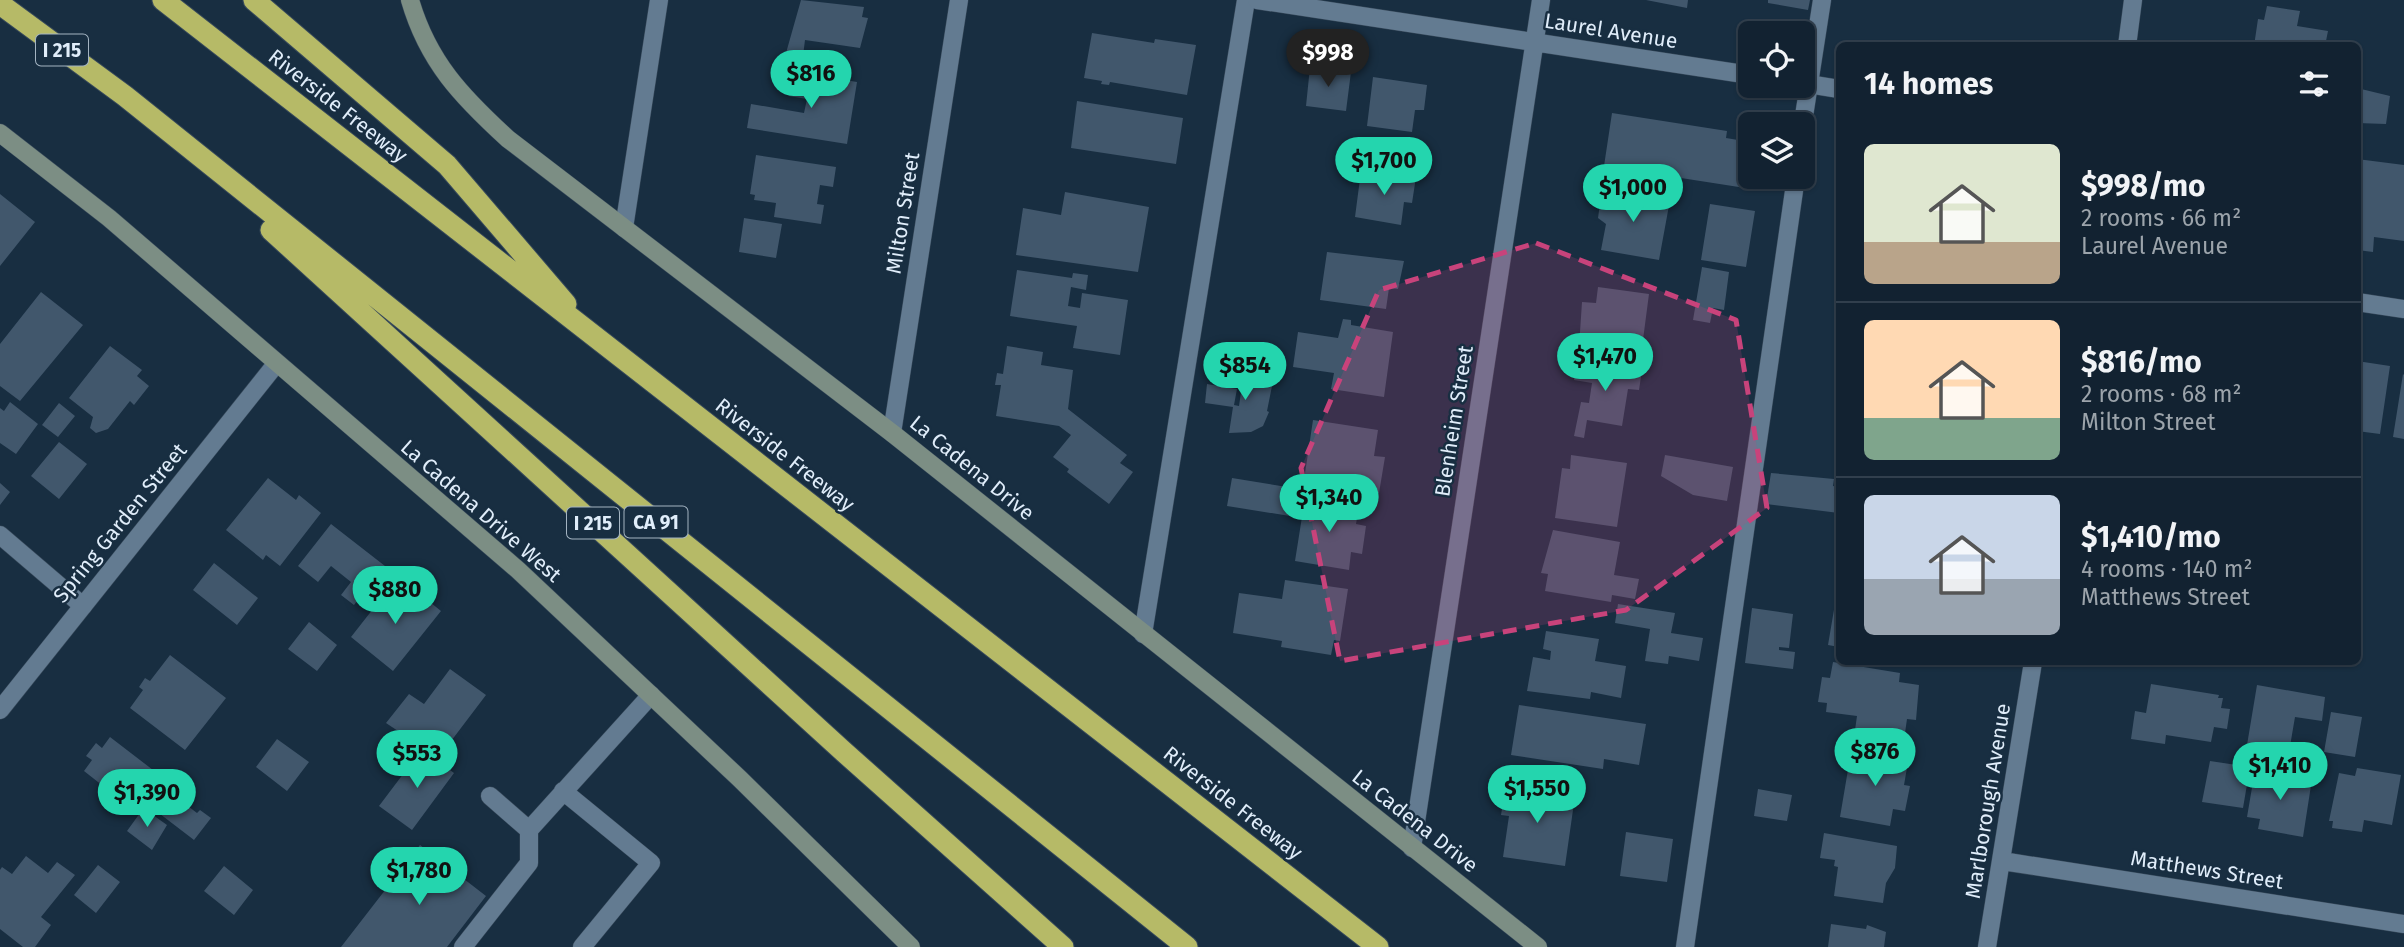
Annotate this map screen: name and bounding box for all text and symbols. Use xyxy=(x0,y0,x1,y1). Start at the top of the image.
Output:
street label: Laurel Avenue xyxy=(1543,8,1679,54)
map controls xyxy=(1738,21,1815,189)
button: locate xyxy=(1738,21,1815,98)
pin: $998 xyxy=(1287,29,1369,89)
road number: I 215 xyxy=(36,34,88,66)
text: $998 xyxy=(1302,38,1354,66)
street label: Riverside Freeway xyxy=(263,44,413,169)
pin: $816 xyxy=(770,50,852,110)
text: $816 xyxy=(787,59,835,87)
icon: filters xyxy=(2295,65,2333,103)
text: 14 homes xyxy=(1864,66,1993,102)
button: layers xyxy=(1738,112,1815,189)
pin: $1,700 xyxy=(1327,138,1441,197)
text: $1,700 xyxy=(1351,146,1417,174)
street label: Milton Street xyxy=(881,150,926,276)
pin: $1,000 xyxy=(1576,164,1690,224)
text: $998/mo xyxy=(2081,168,2206,204)
icon: home xyxy=(1920,172,2004,256)
text: $1,000 xyxy=(1599,173,1667,201)
text: 2 rooms · 66 m² xyxy=(2081,204,2241,232)
text: Laurel Avenue xyxy=(2081,232,2228,260)
pin: $1,470 xyxy=(1548,334,1662,393)
pin: $854 xyxy=(1204,342,1286,402)
text: $1,470 xyxy=(1573,342,1637,370)
street label: Blenheim Street xyxy=(1429,343,1479,498)
text: $816/mo xyxy=(2081,344,2202,380)
icon: home xyxy=(1920,348,2004,432)
text: $854 xyxy=(1219,351,1271,379)
text: 2 rooms · 68 m² xyxy=(2081,380,2242,408)
street label: Riverside Freeway xyxy=(710,393,860,518)
text: Milton Street xyxy=(2081,408,2215,436)
street label: La Cadena Drive xyxy=(904,410,1040,526)
street label: La Cadena Drive West xyxy=(395,434,567,588)
street label: Spring Garden Street xyxy=(48,438,193,608)
pin: $1,340 xyxy=(1272,475,1386,534)
text: $1,340 xyxy=(1296,483,1362,511)
road number: CA 91 xyxy=(624,506,688,538)
road number: I 215 xyxy=(567,508,619,538)
text: $1,410/mo xyxy=(2081,519,2221,555)
icon: home xyxy=(1920,523,2004,607)
text: 4 rooms · 140 m² xyxy=(2081,555,2252,583)
pin: $880 xyxy=(354,566,436,626)
text: $880 xyxy=(369,575,421,603)
text: Matthews Street xyxy=(2081,583,2250,611)
street label: Marlborough Avenue xyxy=(1960,702,2016,900)
pin: $876 xyxy=(1834,728,1916,788)
pin: $553 xyxy=(376,730,458,790)
text: $876 xyxy=(1851,737,1899,765)
text: $553 xyxy=(393,739,441,767)
street label: Riverside Freeway xyxy=(1158,741,1308,866)
pin: $1,410 xyxy=(2223,742,2337,802)
text: $1,410 xyxy=(2249,751,2311,779)
street label: La Cadena Drive xyxy=(1347,764,1483,878)
pin: $1,550 xyxy=(1480,766,1594,825)
pin: $1,390 xyxy=(90,770,204,829)
text: $1,550 xyxy=(1504,774,1570,802)
text: $1,390 xyxy=(114,778,180,806)
street label: Matthews Street xyxy=(2129,845,2286,895)
pin: $1,780 xyxy=(362,848,476,907)
text: $1,780 xyxy=(386,856,452,884)

